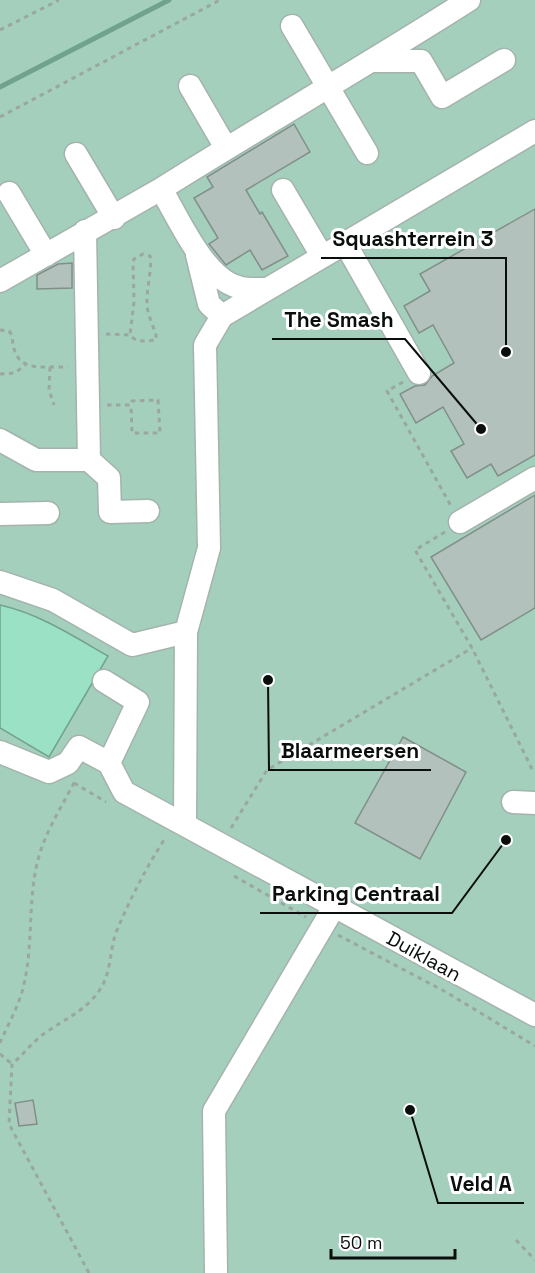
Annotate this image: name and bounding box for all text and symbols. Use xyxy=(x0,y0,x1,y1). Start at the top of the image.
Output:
callout: Squashterrein 3 xyxy=(321,219,506,258)
text: Squashterrein 3 xyxy=(332,225,494,252)
callout: The Smash xyxy=(272,300,405,339)
text: The Smash xyxy=(284,306,394,333)
callout: Blaarmeersen xyxy=(269,731,431,770)
text: Blaarmeersen xyxy=(281,737,419,764)
callout: Parking Centraal xyxy=(260,874,452,913)
text: Parking Centraal xyxy=(272,880,440,907)
street label: Duiklaan xyxy=(382,925,466,987)
callout: Veld A xyxy=(438,1164,524,1203)
text: Veld A xyxy=(450,1170,512,1197)
scale bar xyxy=(331,1222,456,1260)
text: 50 m xyxy=(340,1231,382,1254)

